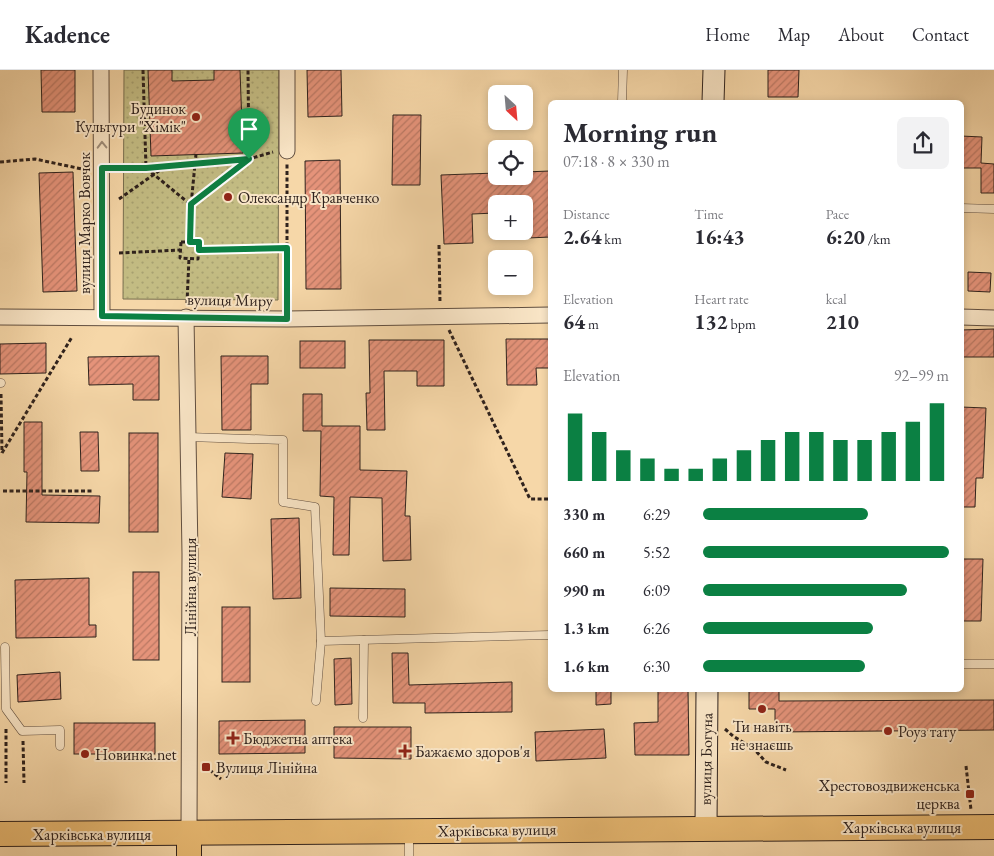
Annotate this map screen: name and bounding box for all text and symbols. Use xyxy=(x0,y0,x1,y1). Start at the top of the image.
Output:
text: Kadence xyxy=(25,19,110,50)
text: Home xyxy=(705,23,750,46)
text: Map xyxy=(778,23,810,46)
text: About xyxy=(838,23,884,46)
text: Contact xyxy=(912,23,969,46)
north arrow xyxy=(488,85,532,130)
map controls xyxy=(488,85,533,295)
place label: Будинок Культури "Хімік" xyxy=(75,98,186,137)
pin xyxy=(228,108,270,159)
marker: Будинок Культури "Хімік" xyxy=(190,111,202,123)
text: Morning run xyxy=(563,114,717,150)
icon: arrive xyxy=(235,115,263,143)
button: share xyxy=(897,117,949,169)
button: locate xyxy=(488,140,533,185)
one-way arrow xyxy=(97,141,107,148)
text: 07:18 · 8 × 330 m xyxy=(563,151,670,172)
street label: вулиця Марко Вовчок xyxy=(74,152,95,294)
place label: Олександр Кравченко xyxy=(238,187,379,208)
marker: Олександр Кравченко xyxy=(222,191,234,203)
button: + xyxy=(488,195,533,240)
text: Distance xyxy=(563,205,610,223)
text: Time xyxy=(694,205,724,223)
text: Pace xyxy=(826,205,849,223)
text: 2.64 xyxy=(563,223,602,250)
text: 16:43 xyxy=(694,223,745,250)
text: 6:20 xyxy=(826,223,865,250)
text: km xyxy=(602,230,622,248)
text: /km xyxy=(865,230,891,248)
button: − xyxy=(488,250,533,295)
street label: вулиця Миру xyxy=(187,289,274,311)
text: Elevation xyxy=(563,290,613,308)
text: Heart rate xyxy=(694,290,749,308)
text: kcal xyxy=(826,290,847,308)
text: 64 xyxy=(563,308,585,335)
text: 132 xyxy=(694,308,728,335)
text: 210 xyxy=(826,308,859,335)
text: m xyxy=(585,315,599,333)
text: bpm xyxy=(728,315,756,333)
text: Elevation xyxy=(563,365,621,386)
text: 92–99 m xyxy=(894,365,949,386)
text: 330 m xyxy=(563,504,605,525)
text: 6:29 xyxy=(643,504,670,525)
street label: Лінійна вулиця xyxy=(180,538,201,636)
text: 660 m xyxy=(563,542,605,563)
text: 5:52 xyxy=(643,542,670,563)
text: 990 m xyxy=(563,580,605,601)
text: 6:09 xyxy=(643,580,670,601)
text: 1.3 km xyxy=(563,618,609,639)
text: 6:26 xyxy=(643,618,670,639)
text: 1.6 km xyxy=(563,656,609,677)
text: 6:30 xyxy=(643,656,670,677)
marker: Ти навіть не знаєшь xyxy=(756,703,768,715)
street label: вулиця Богуна xyxy=(695,712,717,805)
place label: Ти навіть не знаєшь xyxy=(731,716,793,755)
place label: Роуз тату xyxy=(898,721,957,742)
marker: Роуз тату xyxy=(882,725,894,737)
place label: Бюджетна аптека xyxy=(243,728,353,749)
marker: Бюджетна аптека xyxy=(227,732,239,744)
place label: Бажаємо здоров'я xyxy=(415,741,530,762)
place label: Новинка.net xyxy=(95,744,177,765)
marker: Бажаємо здоров'я xyxy=(399,745,411,757)
marker: Новинка.net xyxy=(79,748,91,760)
place label: Вулиця Лінійна xyxy=(216,757,318,778)
marker: Вулиця Лінійна xyxy=(200,761,212,773)
place label: Хрестовоздвиженська церква xyxy=(818,775,961,814)
marker: Хрестовоздвиженська церква xyxy=(964,788,976,800)
street label: Харківська вулиця xyxy=(842,817,961,838)
street label: Харківська вулиця xyxy=(437,818,556,842)
street label: Харківська вулиця xyxy=(32,824,151,845)

